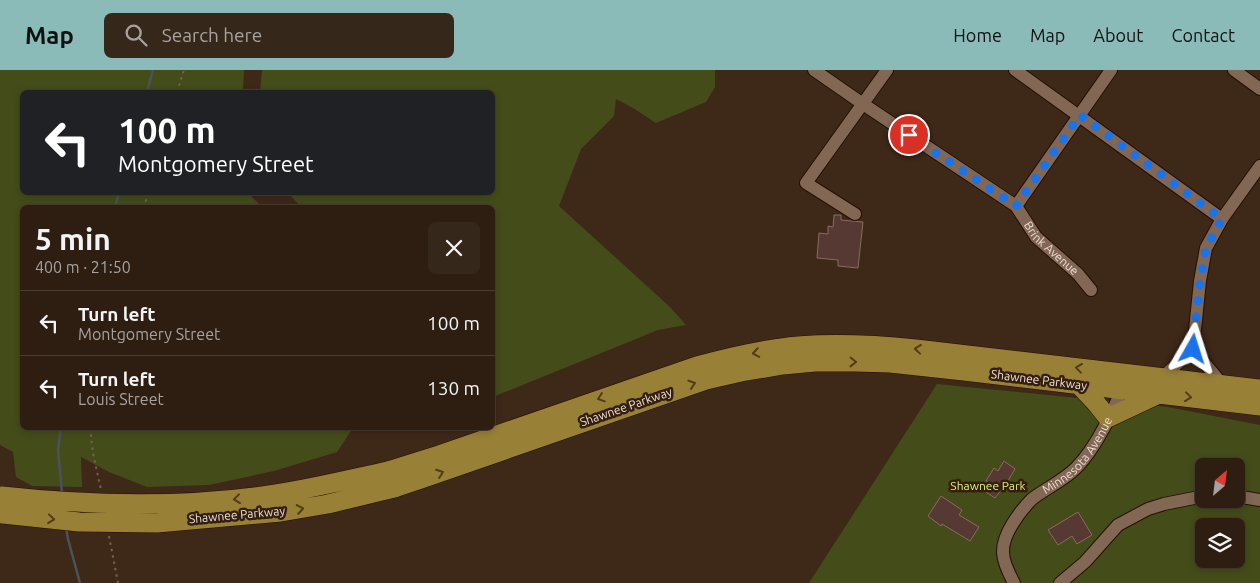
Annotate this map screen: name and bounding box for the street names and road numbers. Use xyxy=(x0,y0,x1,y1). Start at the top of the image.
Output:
street label: Brink Avenue xyxy=(1022,219,1081,277)
street label: Shawnee Parkway xyxy=(990,367,1088,392)
street label: Shawnee Parkway xyxy=(578,385,674,428)
street label: Minnesota Avenue xyxy=(1040,415,1114,496)
street label: Shawnee Parkway xyxy=(188,504,286,525)

